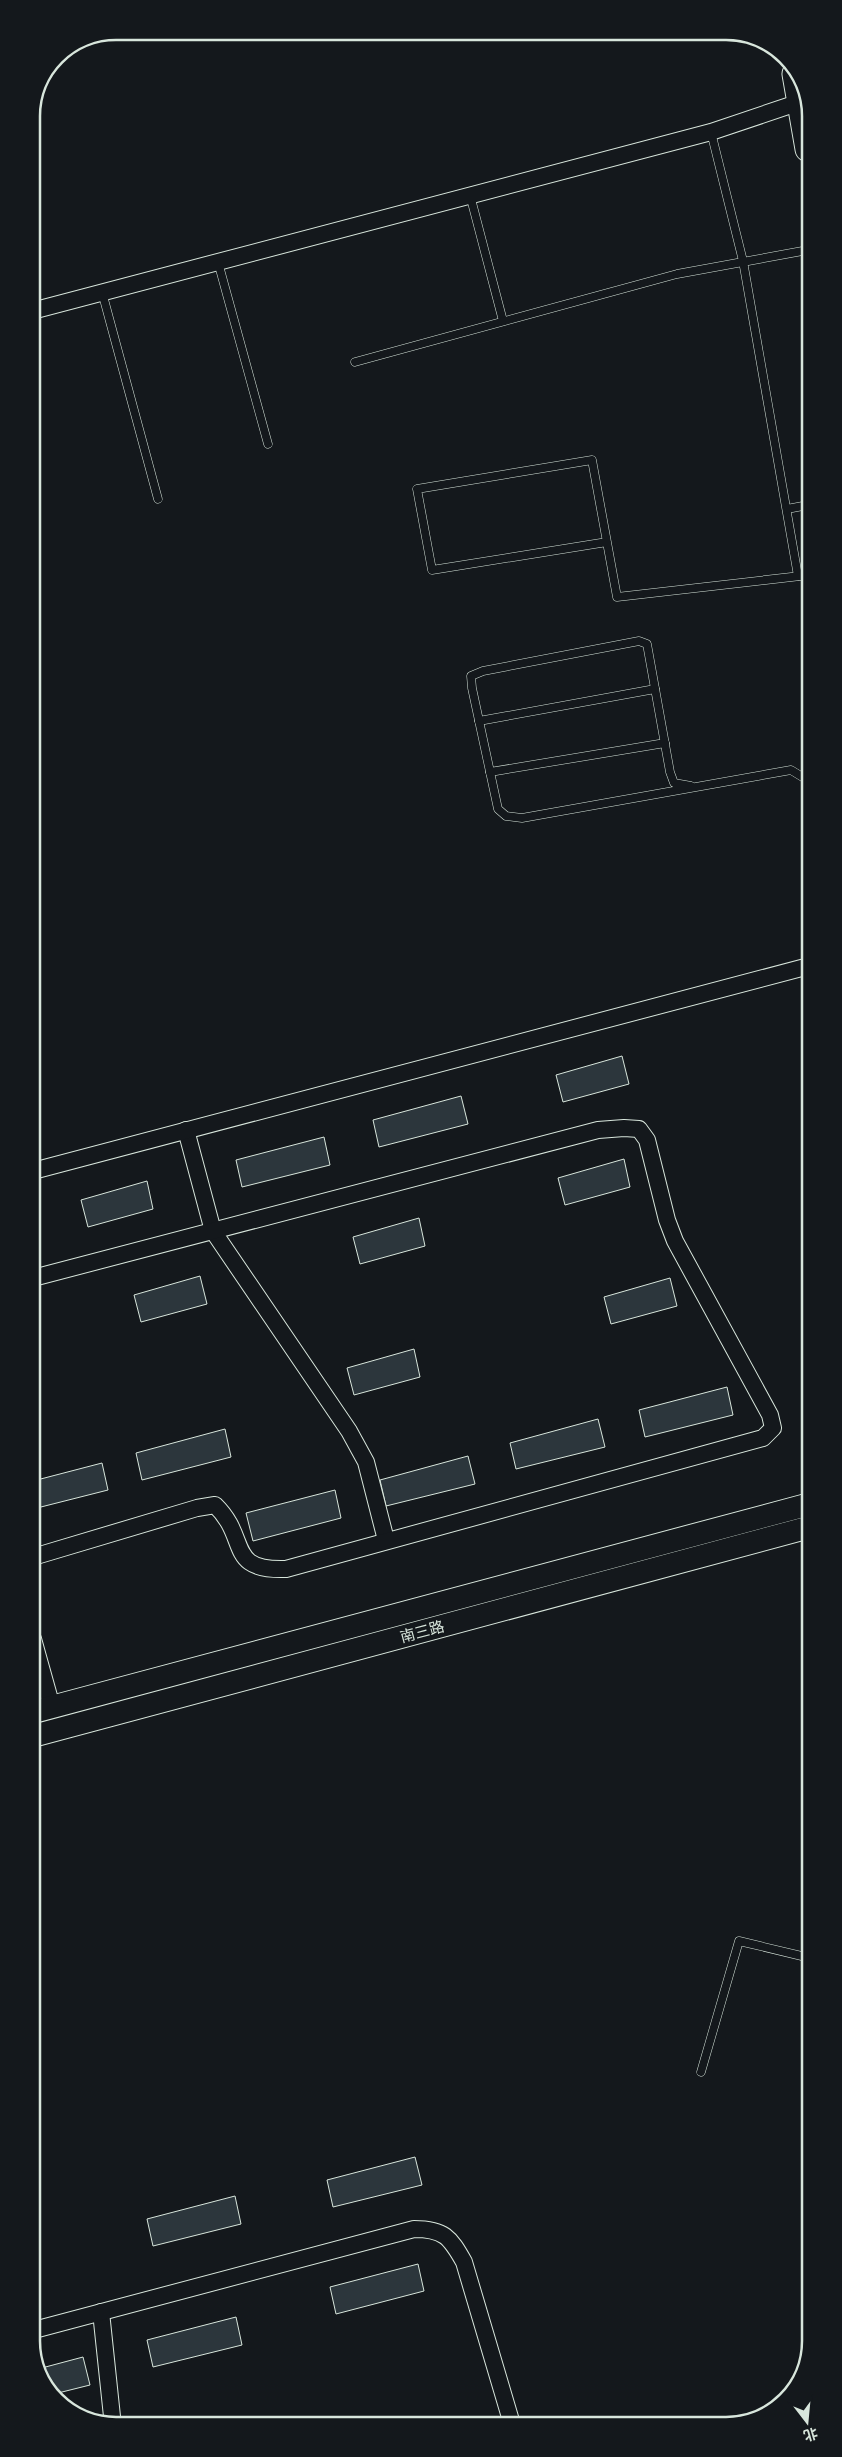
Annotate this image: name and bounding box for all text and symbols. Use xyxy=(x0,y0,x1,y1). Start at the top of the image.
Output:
street label: 南三路 xyxy=(398,1616,446,1646)
north arrow xyxy=(782,2397,832,2447)
text: 北 xyxy=(802,2425,820,2445)

